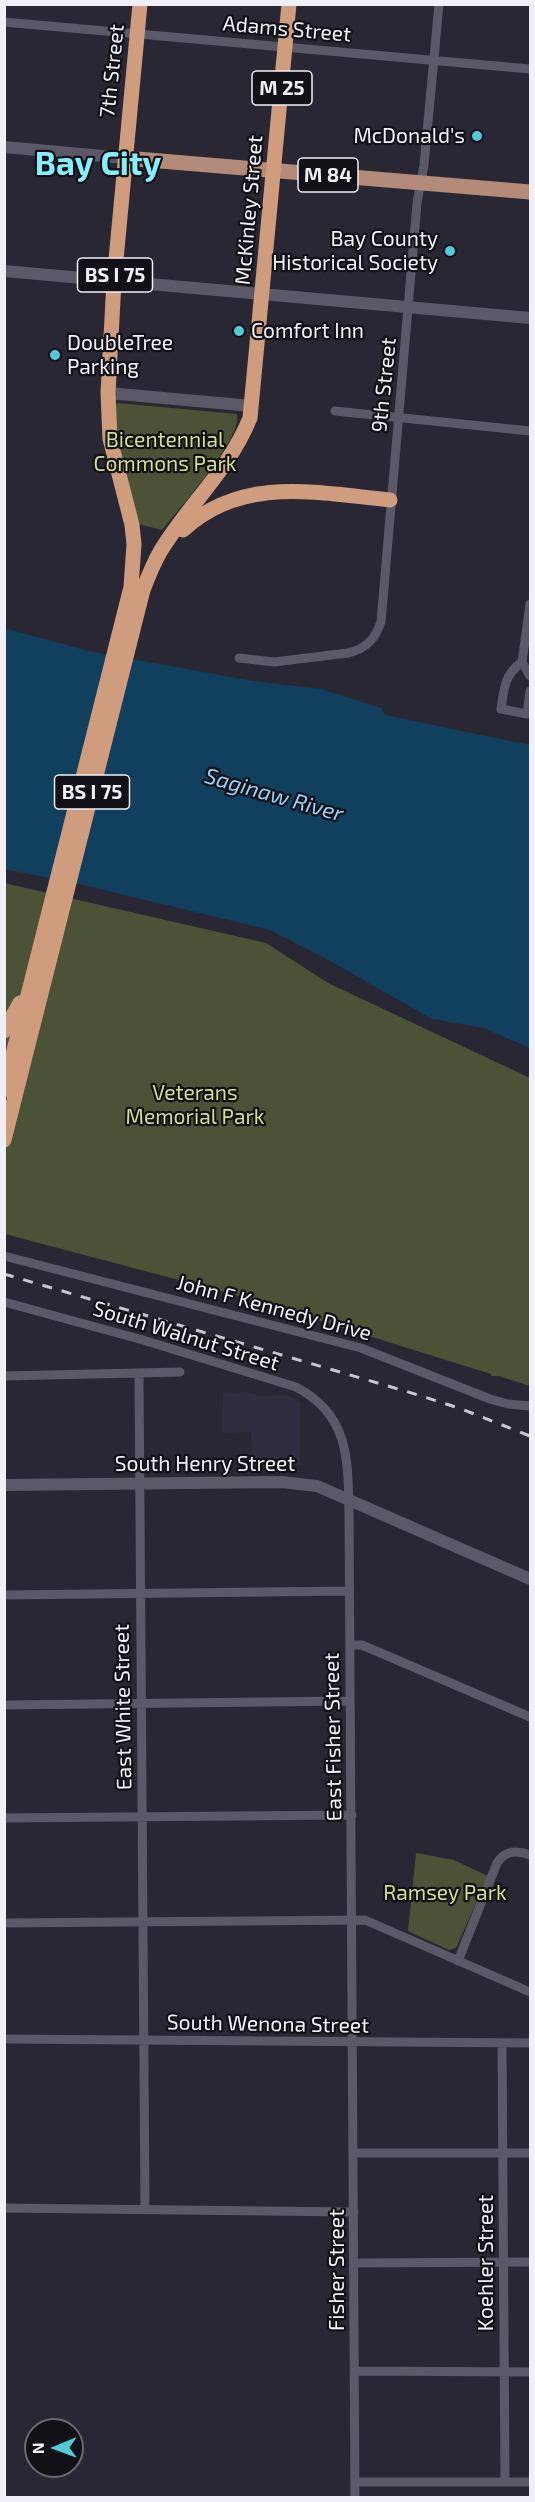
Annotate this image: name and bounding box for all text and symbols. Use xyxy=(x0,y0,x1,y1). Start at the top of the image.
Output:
street label: Adams Street xyxy=(222,11,352,47)
street label: 7th Street xyxy=(95,23,129,119)
road number: M 25 xyxy=(252,71,312,105)
place label: McDonald's xyxy=(353,123,465,149)
marker: McDonald's xyxy=(470,129,484,143)
street label: McKinley Street xyxy=(230,134,268,286)
district label: Bay City xyxy=(35,144,161,184)
road number: M 84 xyxy=(298,158,358,192)
place label: Bay County Historical Society xyxy=(272,226,438,276)
marker: Bay County Historical Society xyxy=(443,244,457,258)
road number: BS I 75 xyxy=(78,258,152,292)
place label: Comfort Inn xyxy=(251,318,364,344)
marker: Comfort Inn xyxy=(232,324,246,338)
place label: DoubleTree Parking xyxy=(67,330,173,380)
street label: 9th Street xyxy=(366,336,402,434)
marker: DoubleTree Parking xyxy=(48,348,62,362)
park label: Bicentennial Commons Park xyxy=(93,427,237,477)
water label: Saginaw River xyxy=(202,763,346,827)
road number: BS I 75 xyxy=(54,775,130,809)
park label: Veterans Memorial Park xyxy=(125,1080,265,1130)
street label: John F Kennedy Drive xyxy=(174,1270,374,1346)
street label: South Walnut Street xyxy=(90,1296,282,1376)
street label: South Henry Street xyxy=(115,1451,295,1477)
street label: East White Street xyxy=(109,1624,137,1790)
street label: East Fisher Street xyxy=(319,1652,347,1822)
park label: Ramsey Park xyxy=(383,1880,507,1906)
street label: South Wenona Street xyxy=(167,2010,369,2038)
street label: Koehler Street xyxy=(473,2195,499,2331)
street label: Fisher Street xyxy=(324,2209,350,2331)
north arrow xyxy=(24,2418,84,2478)
text: N xyxy=(28,2442,47,2454)

